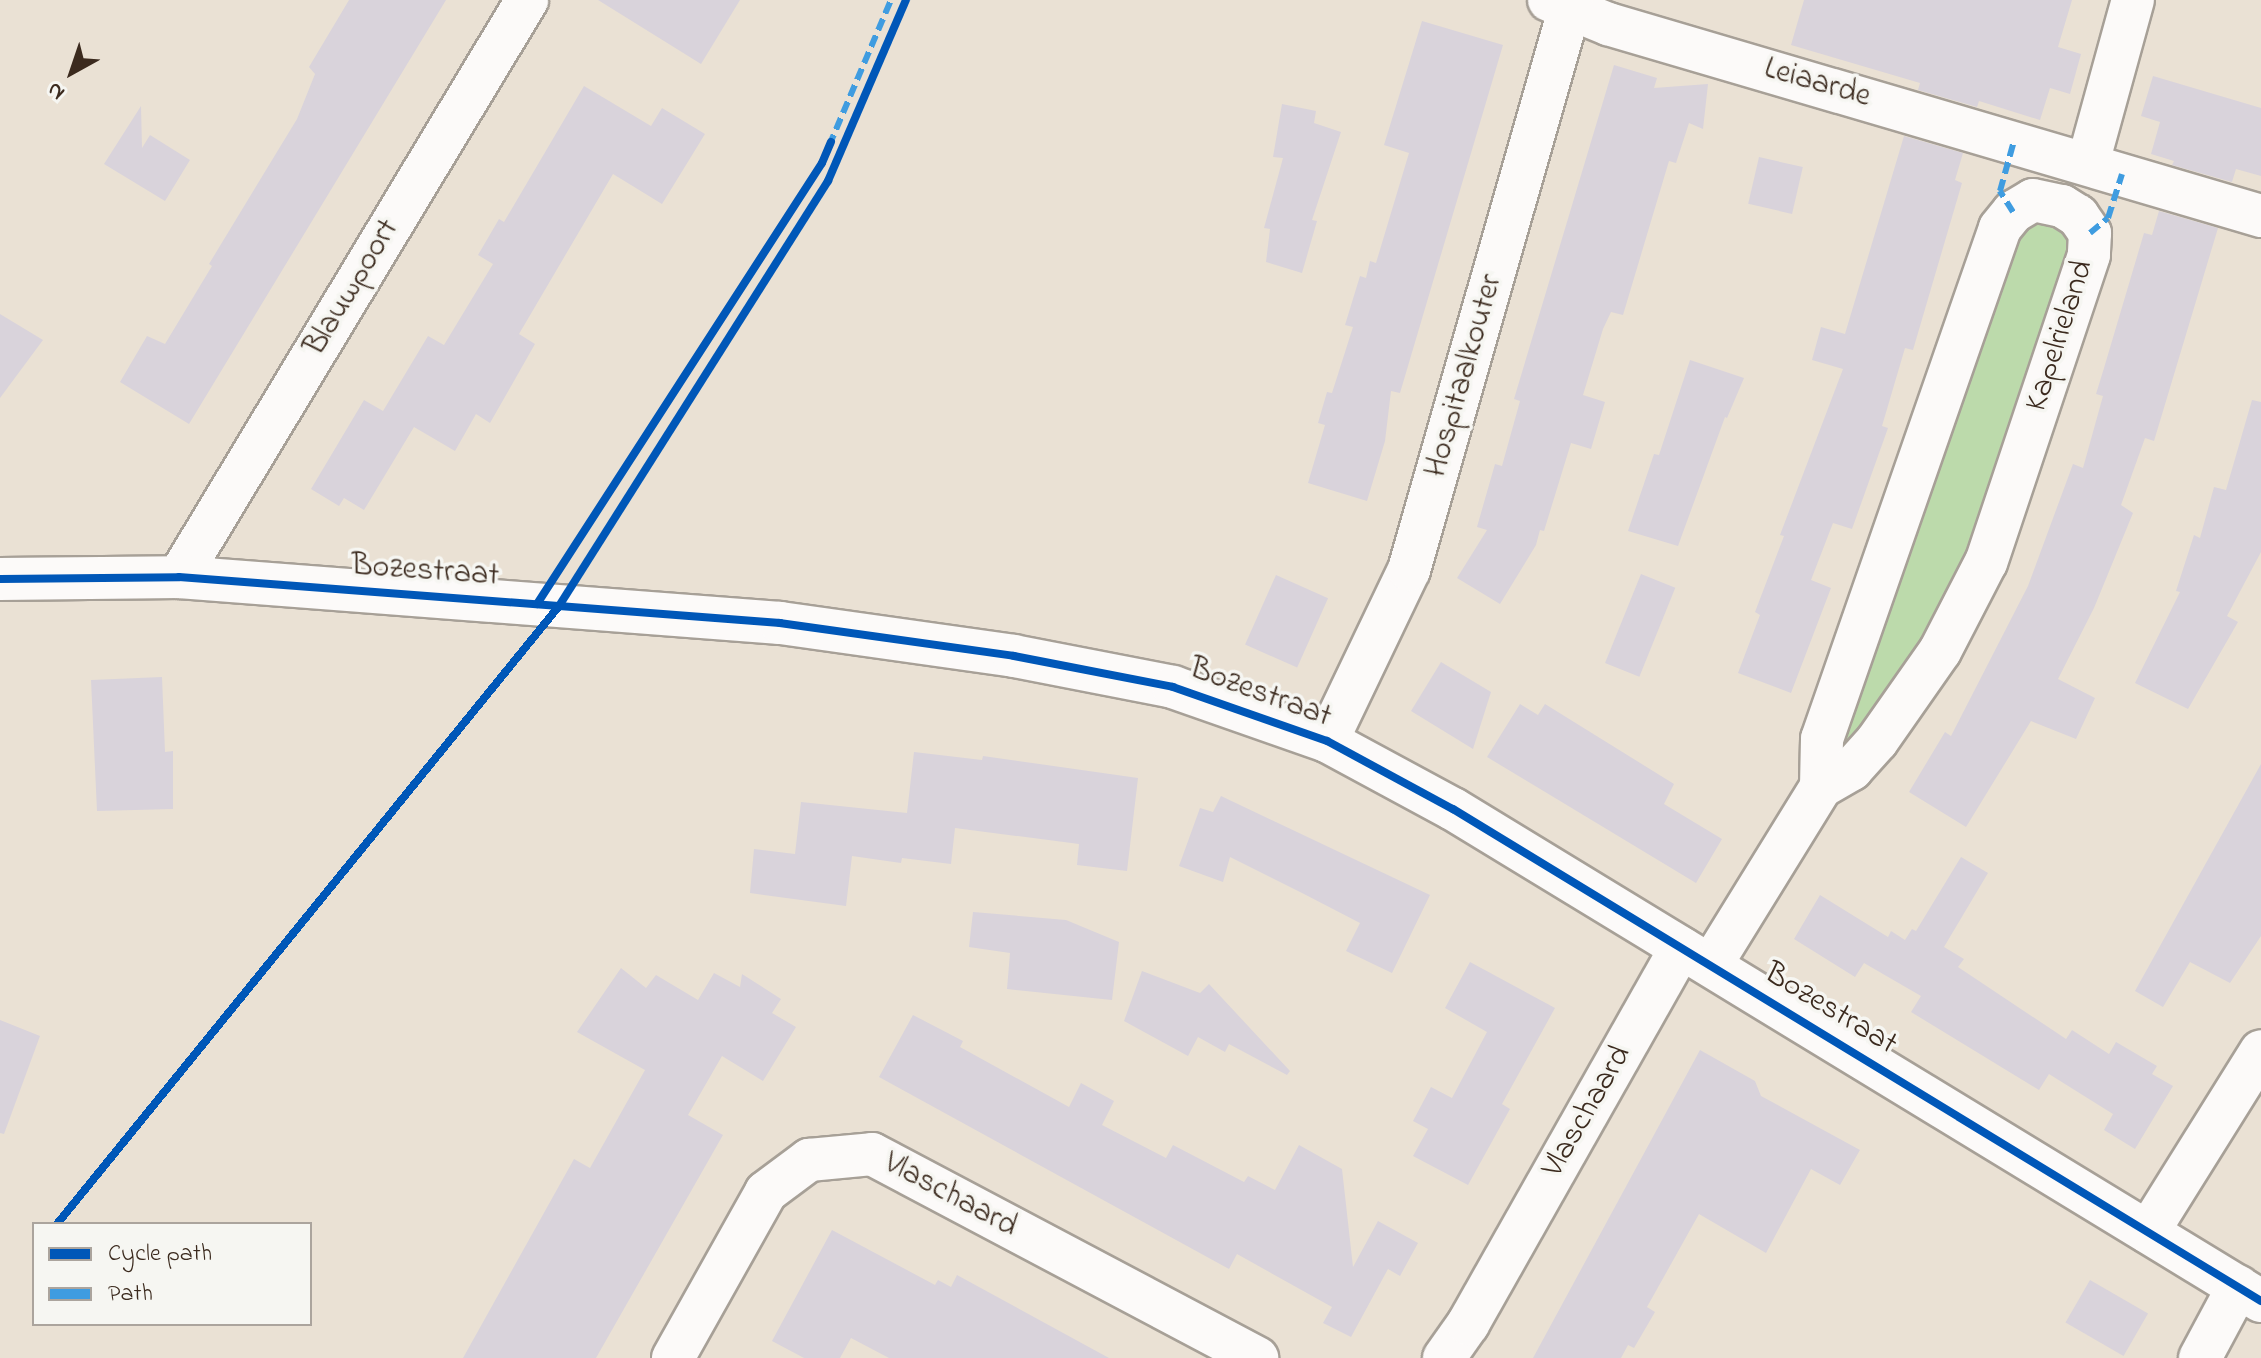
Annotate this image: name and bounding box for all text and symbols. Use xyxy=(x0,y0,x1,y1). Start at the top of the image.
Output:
north arrow xyxy=(32,32,112,112)
street label: Leiaarde xyxy=(1759,51,1875,117)
text: N xyxy=(41,73,73,107)
street label: Blauwpoort xyxy=(297,213,409,363)
street label: Kapelrieland xyxy=(2019,256,2103,416)
street label: Hospitaalkouter xyxy=(1418,270,1512,482)
street label: Bozestraat xyxy=(350,548,500,596)
street label: Bozestraat xyxy=(1184,651,1336,737)
street label: Bozestraat xyxy=(1757,955,1903,1065)
street label: Vlaschaard xyxy=(1535,1039,1641,1185)
street label: Vlaschaard xyxy=(877,1145,1023,1247)
legend xyxy=(32,1222,312,1326)
text: Cycle path xyxy=(108,1237,212,1272)
text: Path xyxy=(108,1277,153,1312)

